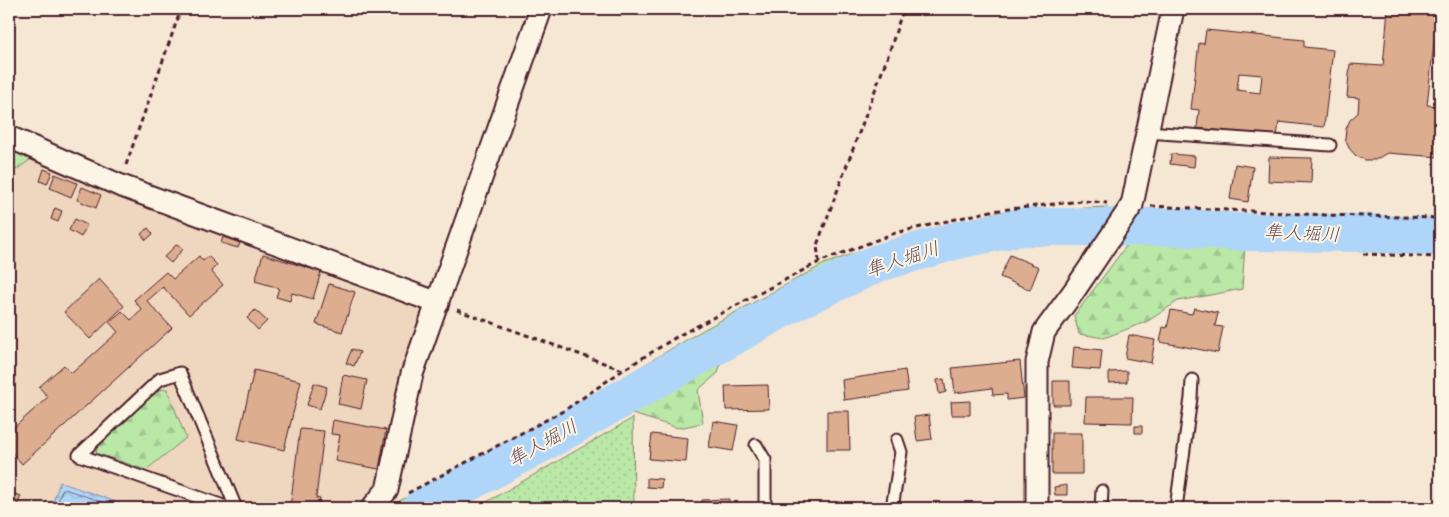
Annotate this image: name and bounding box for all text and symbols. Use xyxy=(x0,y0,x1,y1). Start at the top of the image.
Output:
water label: 隼人堀川 xyxy=(1264,218,1340,246)
water label: 隼人堀川 xyxy=(862,234,942,282)
water label: 隼人堀川 xyxy=(503,413,581,471)

